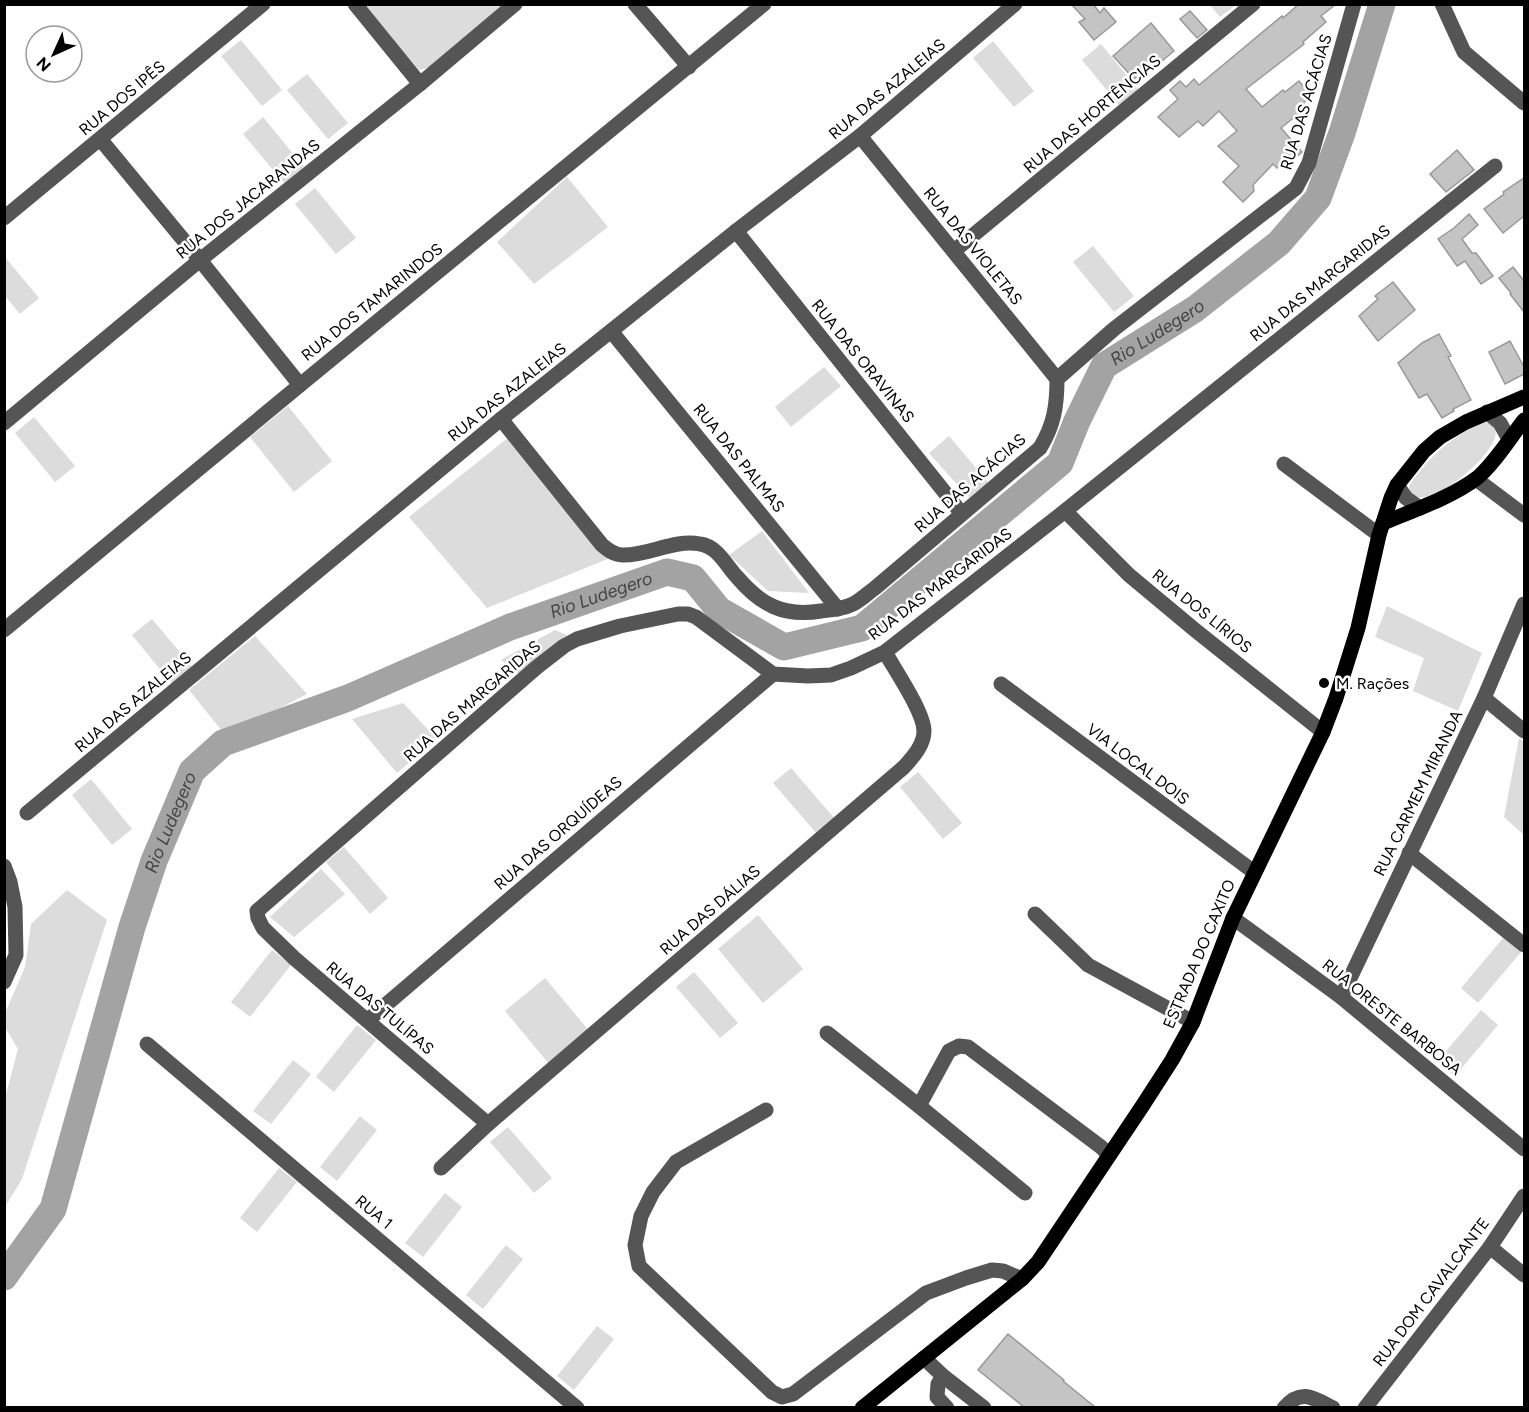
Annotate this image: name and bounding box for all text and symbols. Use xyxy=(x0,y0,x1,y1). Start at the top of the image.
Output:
north arrow xyxy=(24,24,84,84)
street label: RUA DAS ACÁCIAS xyxy=(1276,32,1336,172)
street label: RUA DAS AZALEIAS xyxy=(825,35,949,143)
street label: RUA DAS HORTÊNCIAS xyxy=(1019,51,1165,177)
text: N xyxy=(33,53,55,75)
street label: RUA DOS IPÊS xyxy=(75,56,169,139)
street label: RUA DOS JACARANDAS xyxy=(172,135,324,263)
street label: RUA DAS VIOLETAS xyxy=(920,183,1026,309)
street label: RUA DAS MARGARIDAS xyxy=(1246,220,1394,345)
street label: RUA DOS TAMARINDOS xyxy=(298,239,447,365)
water label: Rio Ludegero xyxy=(1106,295,1209,370)
street label: RUA DAS ORAVINAS xyxy=(808,296,919,426)
street label: RUA DAS AZALEIAS xyxy=(444,338,570,445)
street label: RUA DAS PALMAS xyxy=(689,400,789,516)
street label: RUA DAS ACÁCIAS xyxy=(911,429,1030,536)
street label: RUA DAS MARGARIDAS xyxy=(864,524,1016,644)
street label: RUA DOS LÍRIOS xyxy=(1148,565,1256,657)
water label: Rio Ludegero xyxy=(547,567,655,623)
street label: RUA DAS MARGARIDAS xyxy=(400,636,544,766)
street label: RUA DAS AZALEIAS xyxy=(71,648,195,756)
place label: M. Rações xyxy=(1336,674,1409,693)
marker: M. Rações xyxy=(1317,676,1331,690)
street label: RUA CARMEM MIRANDA xyxy=(1370,707,1466,879)
street label: VIA LOCAL DOIS xyxy=(1083,719,1193,809)
water label: Rio Ludegero xyxy=(140,769,201,876)
street label: RUA DAS ORQUÍDEAS xyxy=(490,772,626,894)
street label: RUA DAS DÁLIAS xyxy=(656,861,764,959)
street label: ESTRADA DO CAXITO xyxy=(1159,877,1239,1031)
street label: RUA ORESTE BARBOSA xyxy=(1319,955,1466,1079)
street label: RUA DAS TULÍPAS xyxy=(322,958,438,1059)
street label: RUA 1 xyxy=(352,1191,396,1233)
street label: RUA DOM CAVALCANTE xyxy=(1369,1214,1493,1370)

